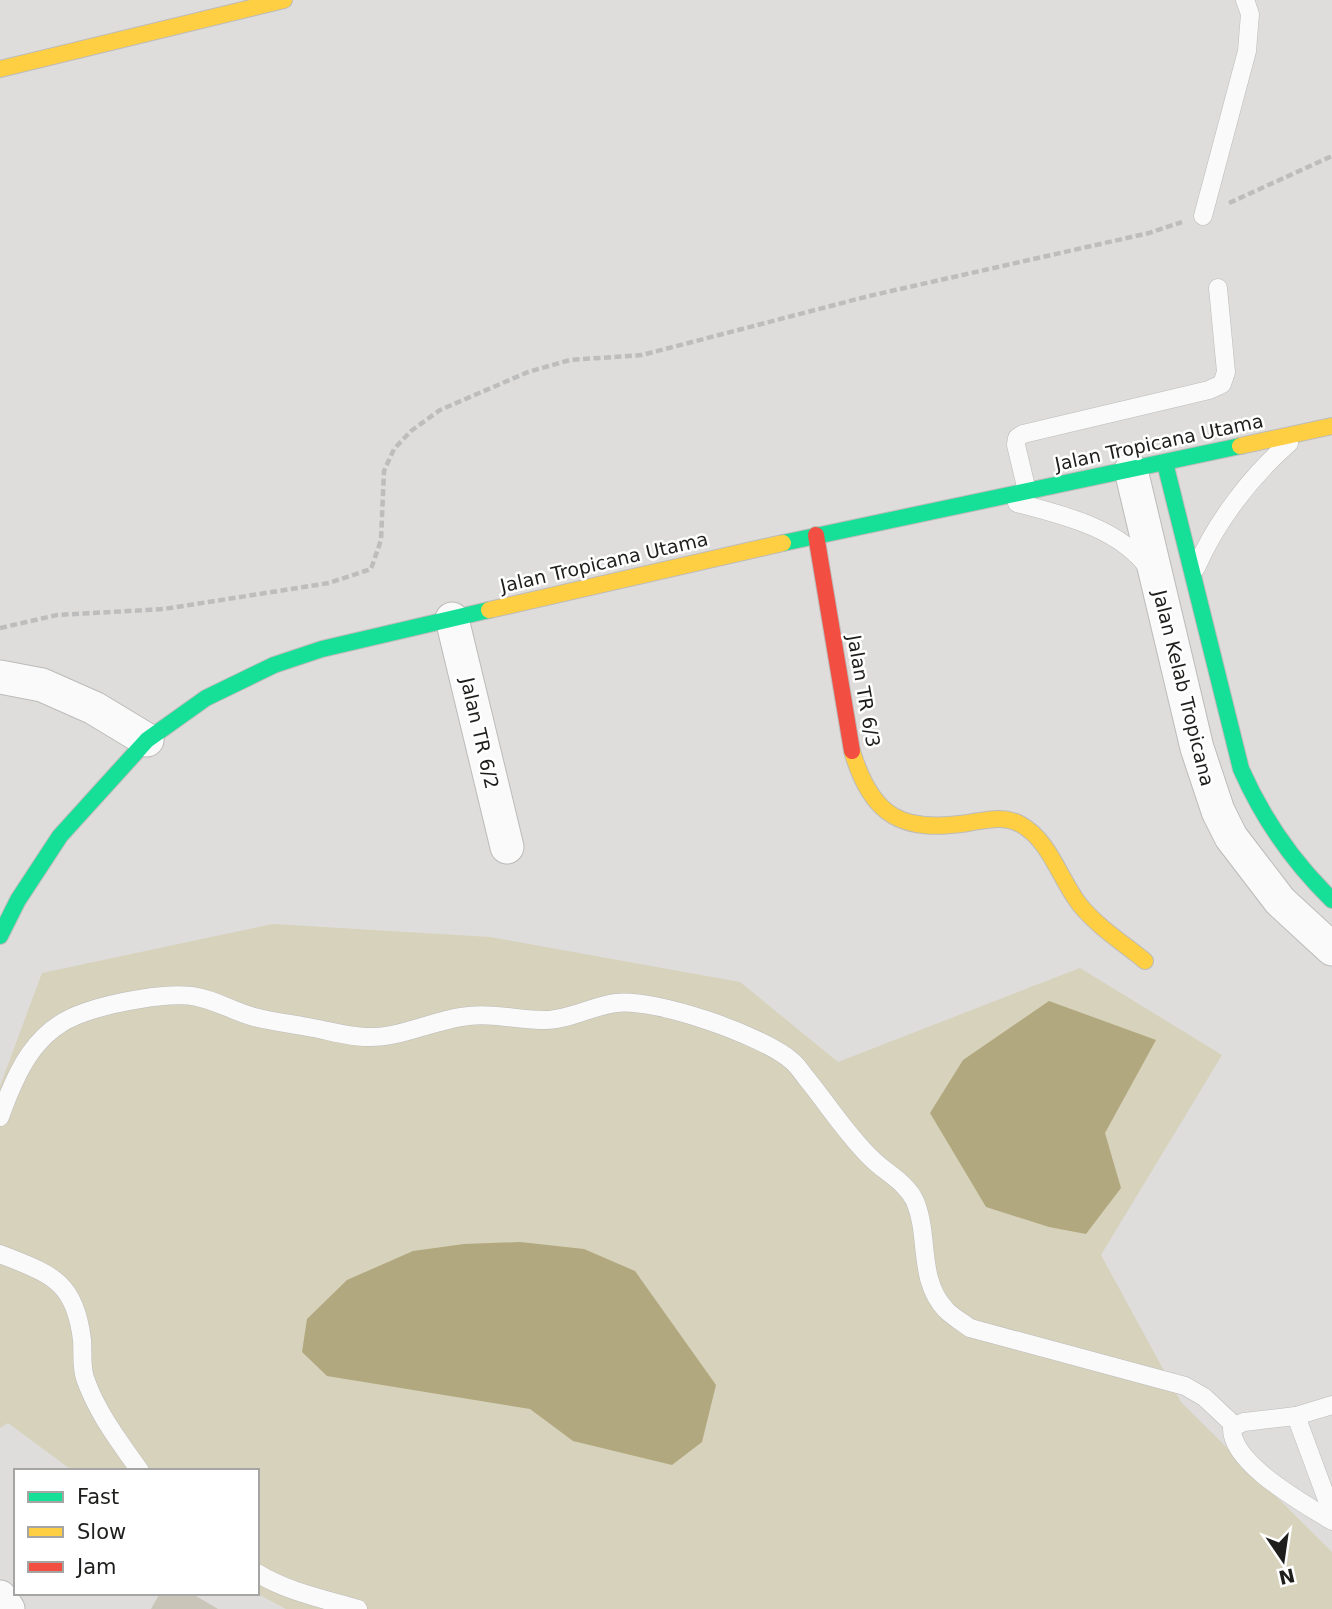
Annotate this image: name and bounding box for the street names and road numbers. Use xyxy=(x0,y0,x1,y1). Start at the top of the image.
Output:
street label: Jalan Tropicana Utama xyxy=(1052,409,1265,475)
street label: Jalan Tropicana Utama xyxy=(497,527,710,597)
street label: Jalan Kelab Tropicana xyxy=(1149,587,1219,788)
street label: Jalan TR 6/3 xyxy=(843,632,885,749)
street label: Jalan TR 6/2 xyxy=(456,674,504,791)

